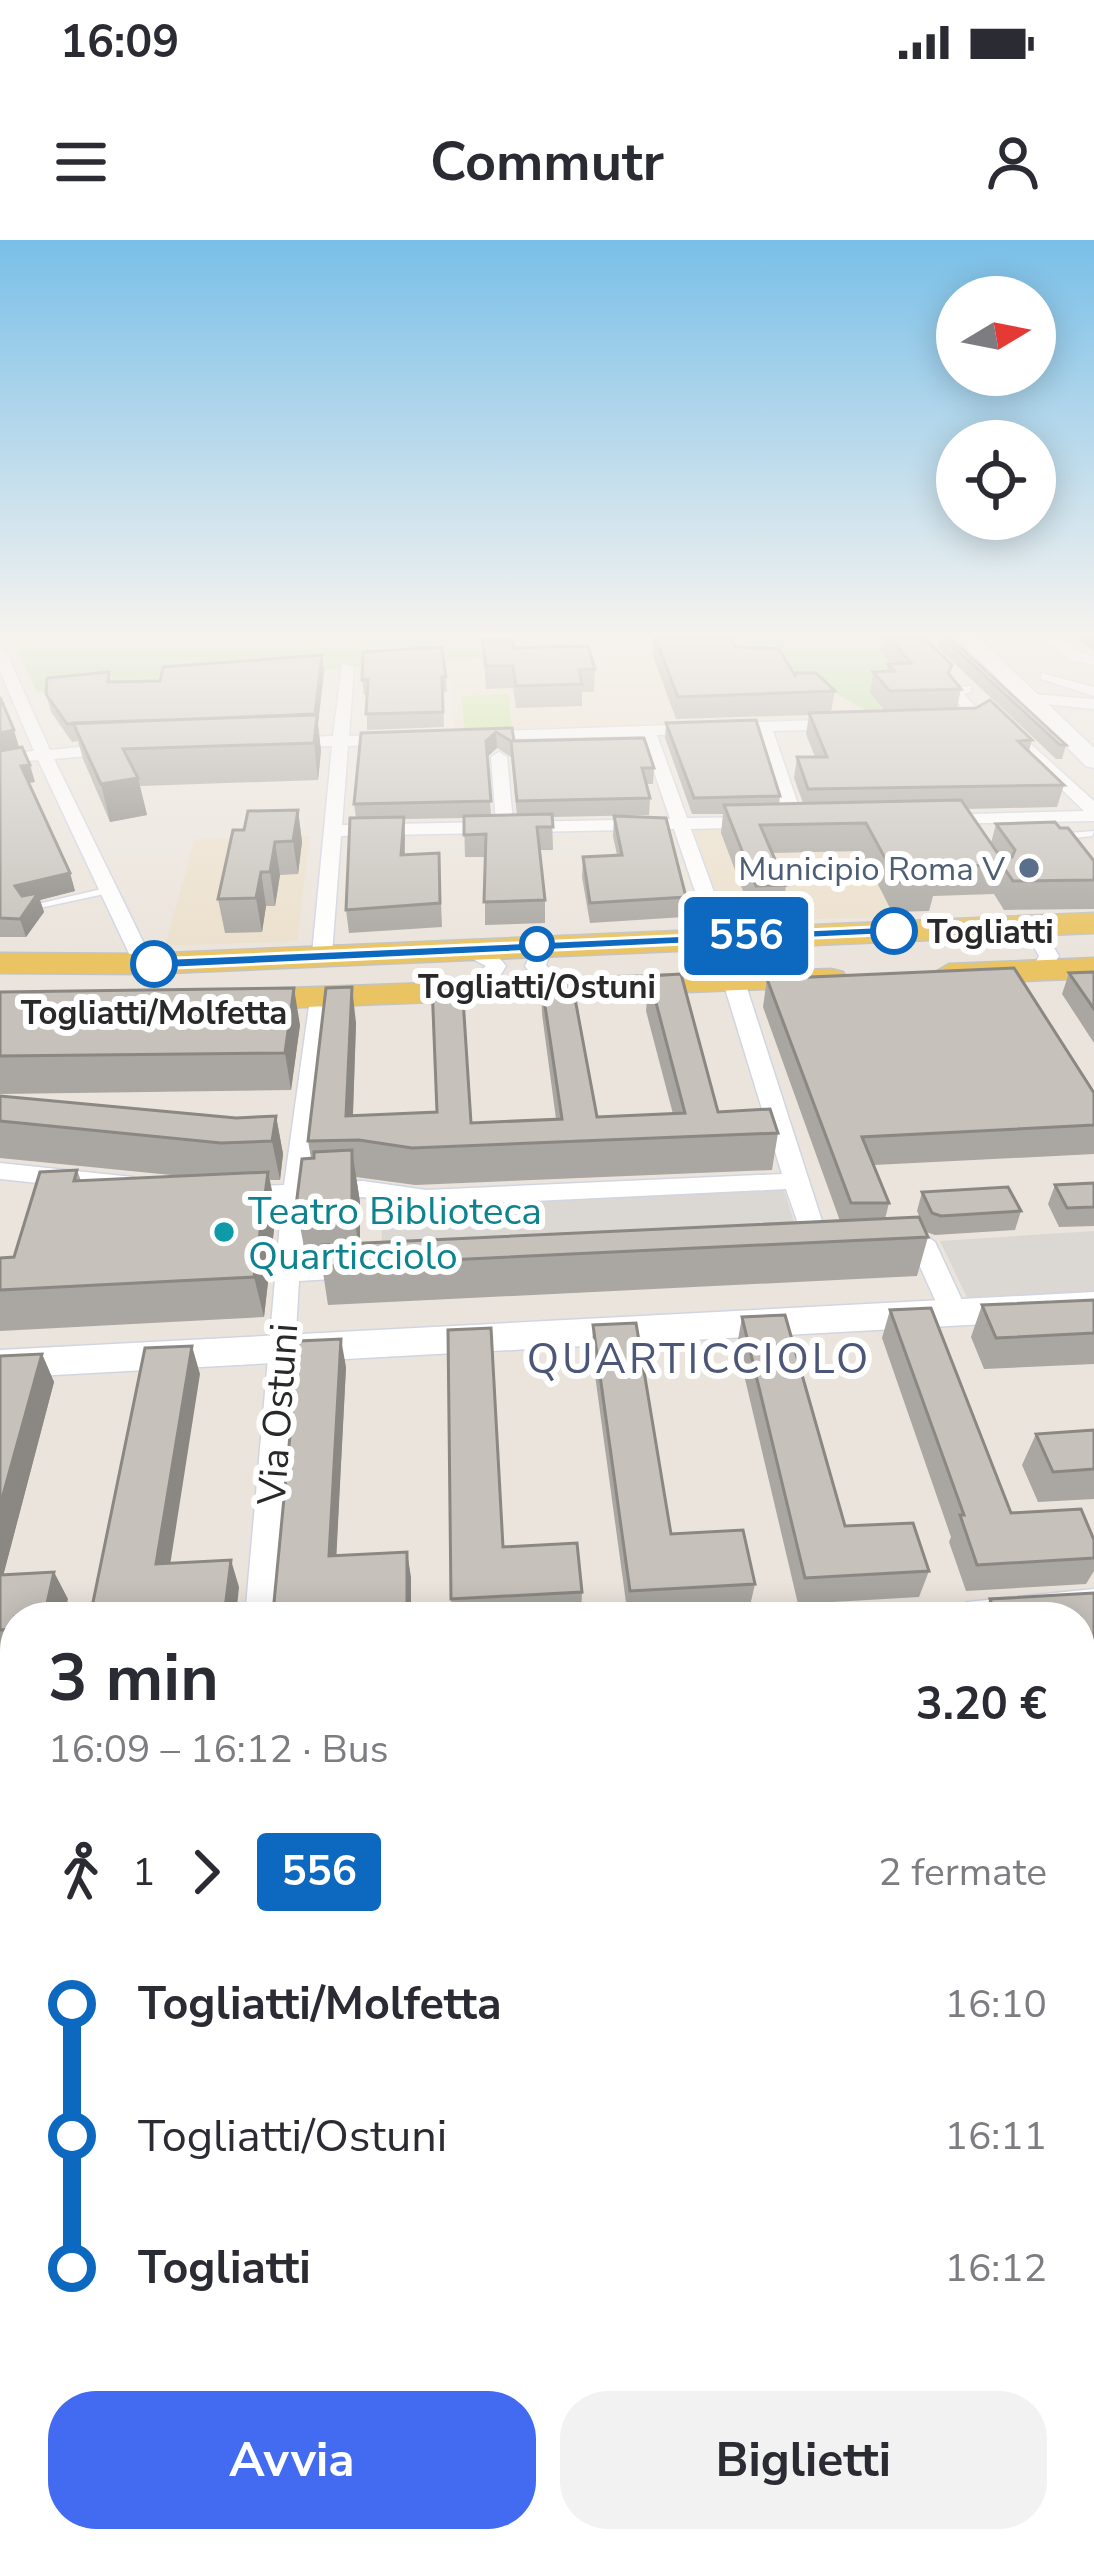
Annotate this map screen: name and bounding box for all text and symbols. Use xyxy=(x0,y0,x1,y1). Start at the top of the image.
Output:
text: 16:09 xyxy=(60,12,179,73)
text: Commutr xyxy=(430,125,664,199)
icon: menu xyxy=(48,129,114,195)
icon: person xyxy=(980,129,1046,195)
north arrow xyxy=(936,276,1056,396)
map controls xyxy=(936,276,1056,540)
button: locate xyxy=(936,420,1056,540)
place label: Municipio Roma V xyxy=(738,847,1005,892)
marker: Municipio Roma V xyxy=(1016,855,1042,881)
line badge: 556 xyxy=(677,897,815,975)
text: 556 xyxy=(708,907,784,964)
marker: Togliatti xyxy=(872,909,916,953)
place label: Togliatti xyxy=(927,910,1054,955)
marker: Togliatti/Ostuni xyxy=(521,928,553,960)
marker: Togliatti/Molfetta xyxy=(132,942,176,986)
place label: Togliatti/Ostuni xyxy=(418,965,656,1010)
place label: Togliatti/Molfetta xyxy=(21,991,287,1036)
place label: Teatro Biblioteca Quarticciolo xyxy=(248,1185,542,1283)
marker: Teatro Biblioteca Quarticciolo xyxy=(211,1219,237,1245)
street label: Via Ostuni xyxy=(246,1322,311,1508)
district label: QUARTICCIOLO xyxy=(527,1331,871,1388)
text: 3 min xyxy=(48,1633,219,1723)
text: 3.20 € xyxy=(916,1674,1047,1735)
text: 16:09 – 16:12 · Bus xyxy=(48,1723,388,1776)
icon: walk xyxy=(48,1839,114,1905)
icon: forward xyxy=(173,1839,239,1905)
text: 556 xyxy=(281,1843,357,1900)
text: 1 xyxy=(132,1846,155,1899)
text: 2 fermate xyxy=(878,1846,1047,1899)
text: Togliatti/Molfetta xyxy=(138,1974,502,2035)
text: 16:10 xyxy=(945,1978,1047,2031)
text: Togliatti/Ostuni xyxy=(138,2106,447,2167)
text: 16:11 xyxy=(945,2110,1047,2163)
text: Togliatti xyxy=(138,2238,311,2299)
text: 16:12 xyxy=(945,2242,1047,2295)
button: Avvia xyxy=(48,2391,536,2529)
button: Biglietti xyxy=(560,2391,1047,2529)

